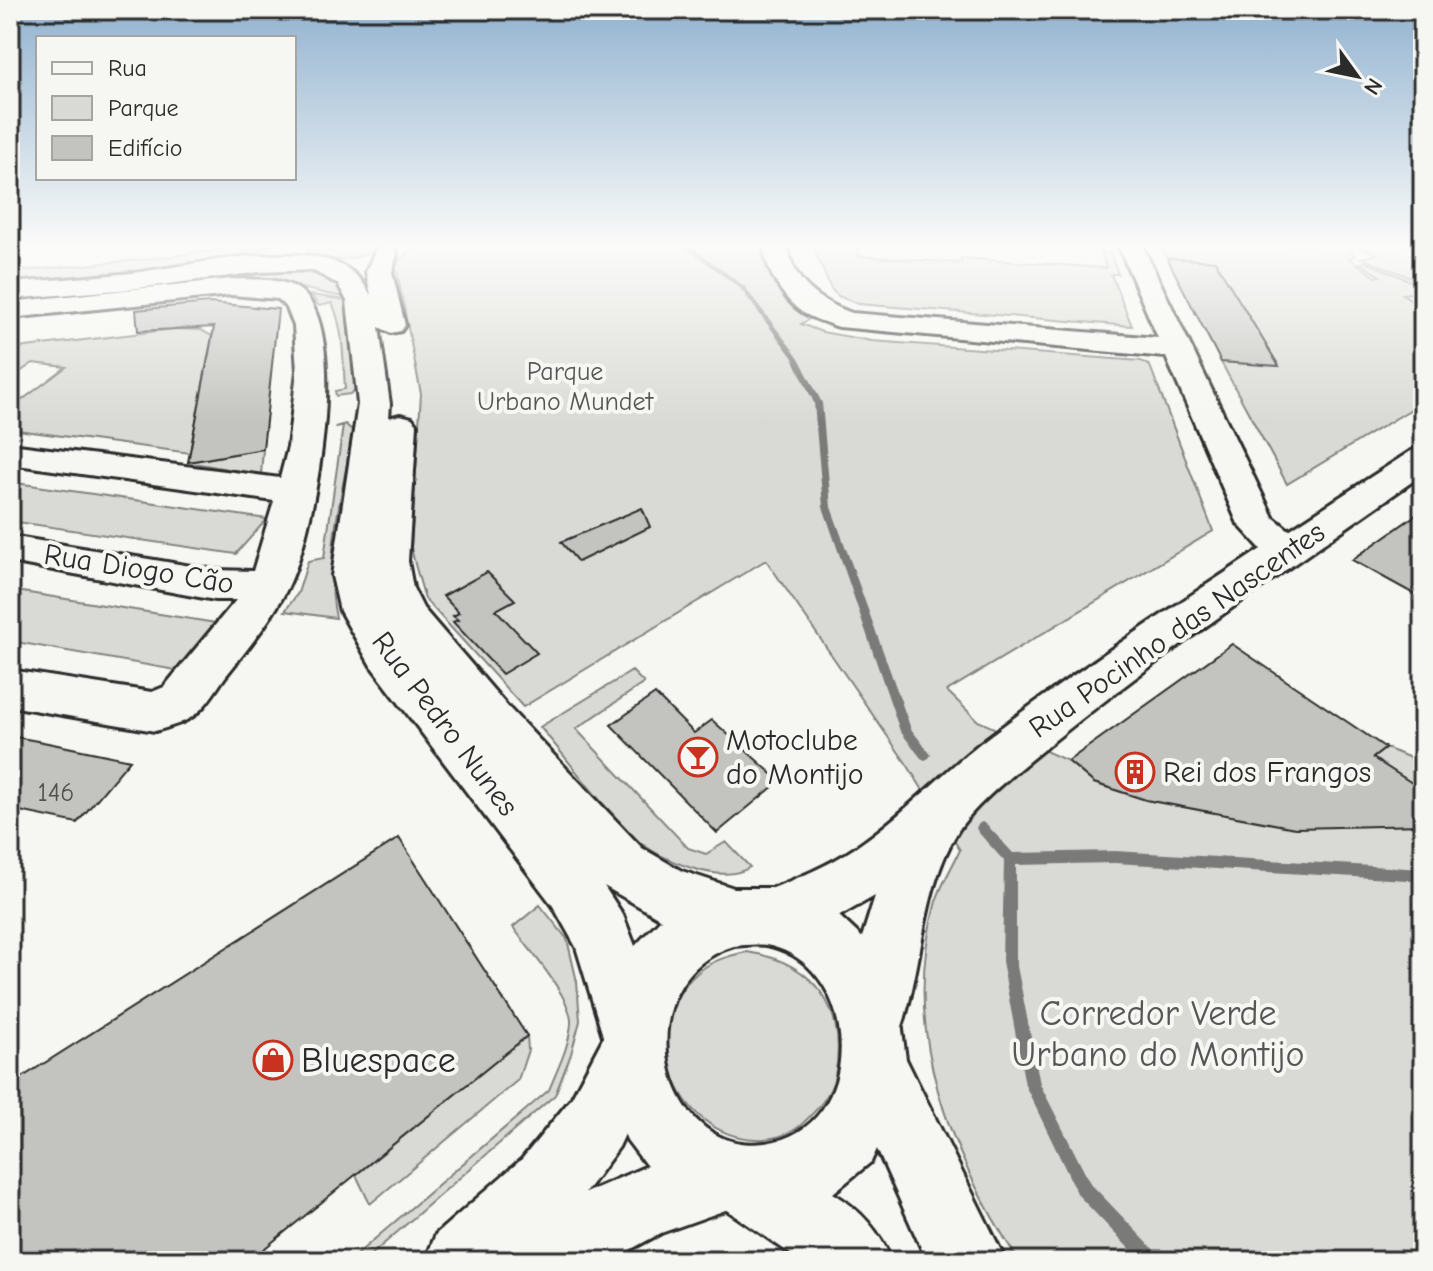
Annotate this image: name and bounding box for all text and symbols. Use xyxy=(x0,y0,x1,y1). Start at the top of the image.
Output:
legend xyxy=(36,36,296,180)
north arrow xyxy=(1317,36,1397,116)
text: Rua xyxy=(108,54,147,82)
text: N xyxy=(1358,73,1388,99)
text: Parque xyxy=(108,94,179,122)
text: Edifício xyxy=(108,134,183,162)
park label: Parque Urbano Mundet xyxy=(477,357,655,417)
street label: Rua Pocinho das Nascentes xyxy=(1022,515,1332,745)
street label: Rua Diogo Cão xyxy=(42,537,236,601)
street label: Rua Pedro Nunes xyxy=(364,625,526,823)
place label: Motoclube do Montijo xyxy=(726,723,864,792)
bar icon: Motoclube do Montijo xyxy=(677,736,719,778)
building icon: Rei dos Frangos xyxy=(1114,751,1156,793)
place label: Rei dos Frangos xyxy=(1163,755,1371,790)
house number: 146 xyxy=(38,778,74,808)
park label: Corredor Verde Urbano do Montijo xyxy=(1011,993,1305,1075)
shop icon: Bluespace xyxy=(252,1039,294,1081)
place label: Bluespace xyxy=(301,1040,456,1081)

